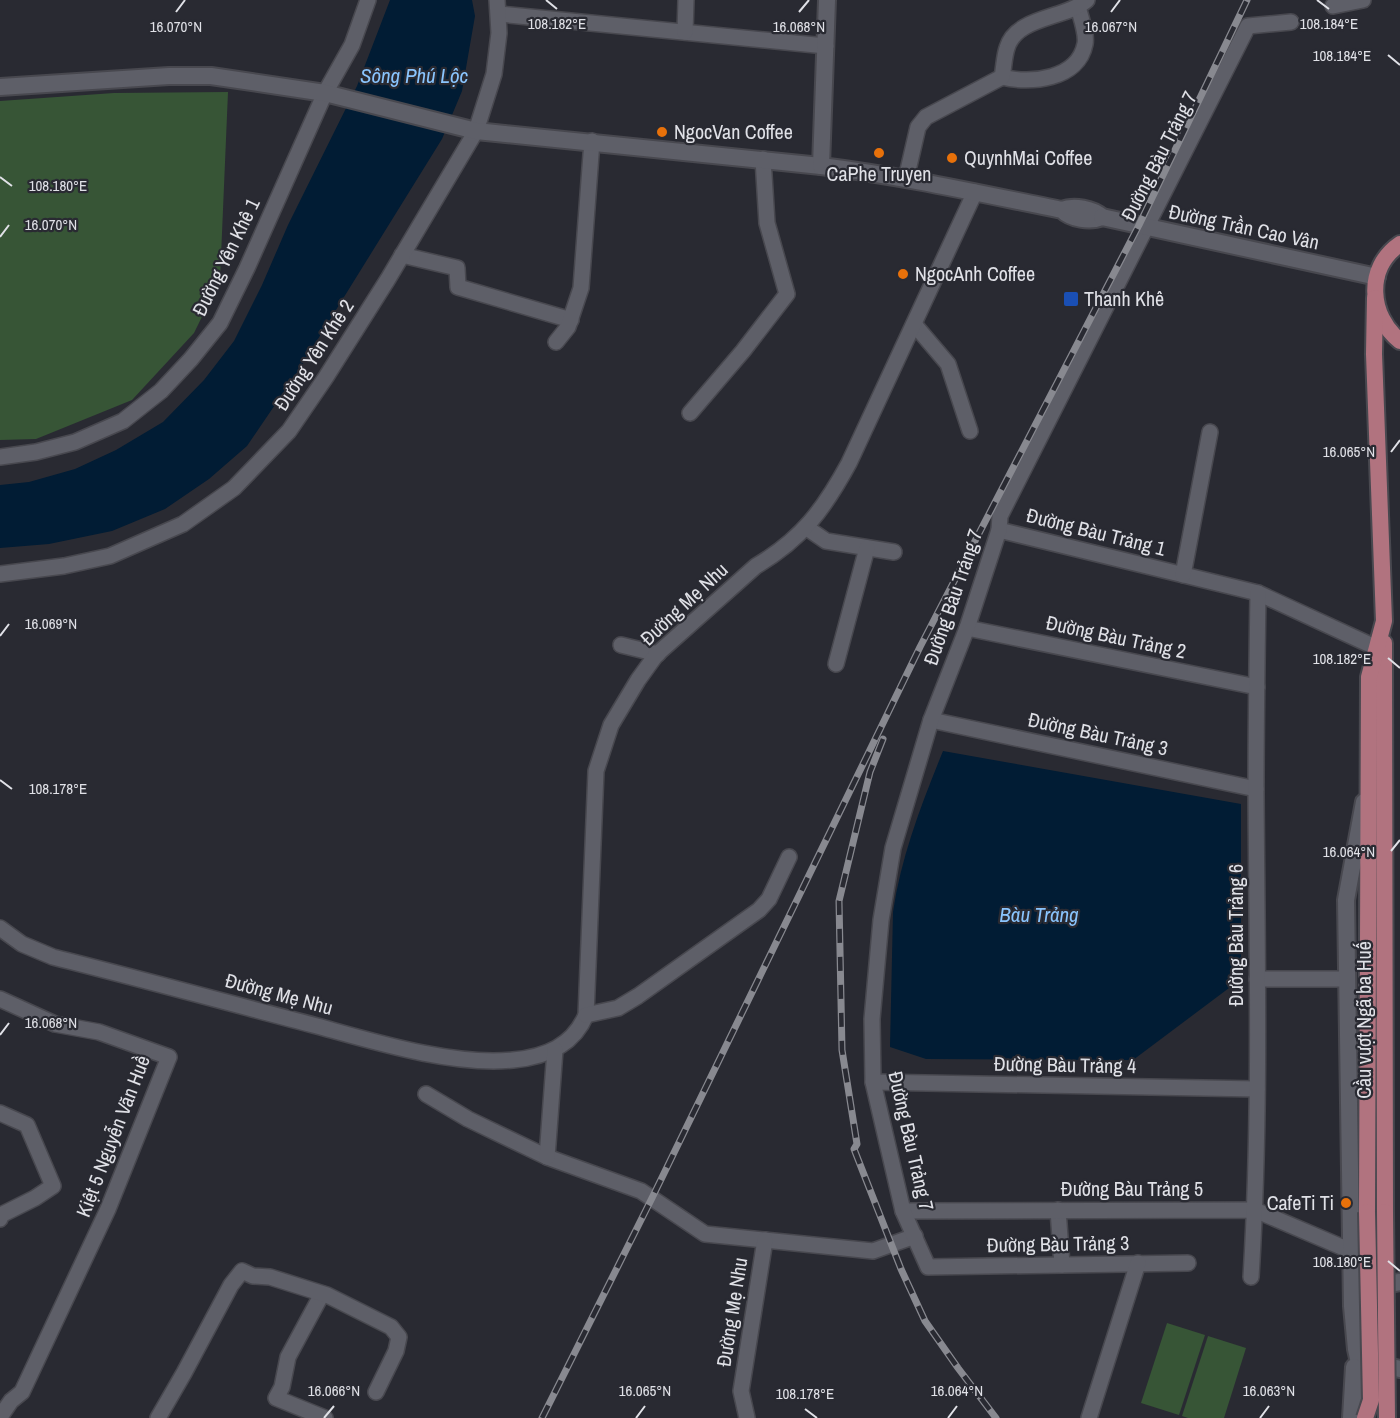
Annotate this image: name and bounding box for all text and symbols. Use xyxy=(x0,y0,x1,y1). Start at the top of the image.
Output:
text: 108.182°E xyxy=(528,13,586,34)
text: 108.184°E xyxy=(1300,13,1358,34)
text: 16.070°N xyxy=(150,16,202,37)
text: 16.068°N xyxy=(773,16,825,37)
text: 16.067°N xyxy=(1085,16,1137,37)
text: 108.184°E xyxy=(1313,45,1371,66)
water label: Sông Phú Lộc xyxy=(360,61,468,90)
street label: Đường Bàu Trảng 7 xyxy=(1114,86,1203,225)
place label: NgocVan Coffee xyxy=(674,118,793,145)
marker: NgocVan Coffee xyxy=(655,125,669,139)
place label: QuynhMai Coffee xyxy=(964,144,1092,171)
marker: CaPhe Truyen xyxy=(872,146,886,160)
marker: QuynhMai Coffee xyxy=(945,151,959,165)
place label: CaPhe Truyen xyxy=(827,160,931,187)
text: 108.180°E xyxy=(29,175,87,196)
street label: Đường Yên Khê 1 xyxy=(185,193,266,320)
street label: Đường Trần Cao Vân xyxy=(1167,197,1322,256)
text: 16.070°N xyxy=(25,214,77,235)
place label: NgocAnh Coffee xyxy=(915,260,1035,287)
marker: NgocAnh Coffee xyxy=(896,267,910,281)
place label: Thanh Khê xyxy=(1084,285,1164,312)
marker: Thanh Khê xyxy=(1062,290,1080,308)
street label: Đường Yên Khê 2 xyxy=(267,294,360,416)
text: 16.065°N xyxy=(1323,441,1375,462)
street label: Đường Bàu Trảng 1 xyxy=(1024,501,1168,562)
street label: Đường Bàu Trảng 7 xyxy=(917,525,988,668)
street label: Đường Mẹ Nhu xyxy=(634,556,733,651)
street label: Đường Bàu Trảng 2 xyxy=(1044,609,1188,665)
text: 16.069°N xyxy=(25,613,77,634)
text: 108.182°E xyxy=(1313,648,1371,669)
street label: Đường Bàu Trảng 3 xyxy=(1026,706,1170,762)
text: 108.178°E xyxy=(29,778,87,799)
text: 16.064°N xyxy=(1323,841,1375,862)
street label: Đường Bàu Trảng 6 xyxy=(1222,864,1249,1006)
water label: Bàu Trảng xyxy=(999,900,1079,929)
street label: Cầu vượt Ngã ba Huế xyxy=(1350,941,1377,1099)
street label: Đường Mẹ Nhu xyxy=(222,966,336,1021)
text: 16.068°N xyxy=(25,1012,77,1033)
street label: Đường Bàu Trảng 4 xyxy=(994,1050,1136,1079)
street label: Kiệt 5 Nguyễn Văn Huề xyxy=(69,1051,156,1221)
street label: Đường Bàu Trảng 7 xyxy=(882,1069,941,1213)
street label: Đường Bàu Trảng 5 xyxy=(1061,1175,1203,1202)
place label: CafeTi Ti xyxy=(1267,1189,1334,1216)
marker: CafeTi Ti xyxy=(1339,1196,1353,1210)
street label: Đường Bàu Trảng 3 xyxy=(987,1229,1129,1258)
text: 108.180°E xyxy=(1313,1251,1371,1272)
street label: Đường Mẹ Nhu xyxy=(710,1255,753,1369)
text: 16.066°N xyxy=(308,1380,360,1401)
text: 16.065°N xyxy=(619,1380,671,1401)
text: 16.064°N xyxy=(931,1380,983,1401)
text: 16.063°N xyxy=(1243,1380,1295,1401)
text: 108.178°E xyxy=(776,1383,834,1404)

